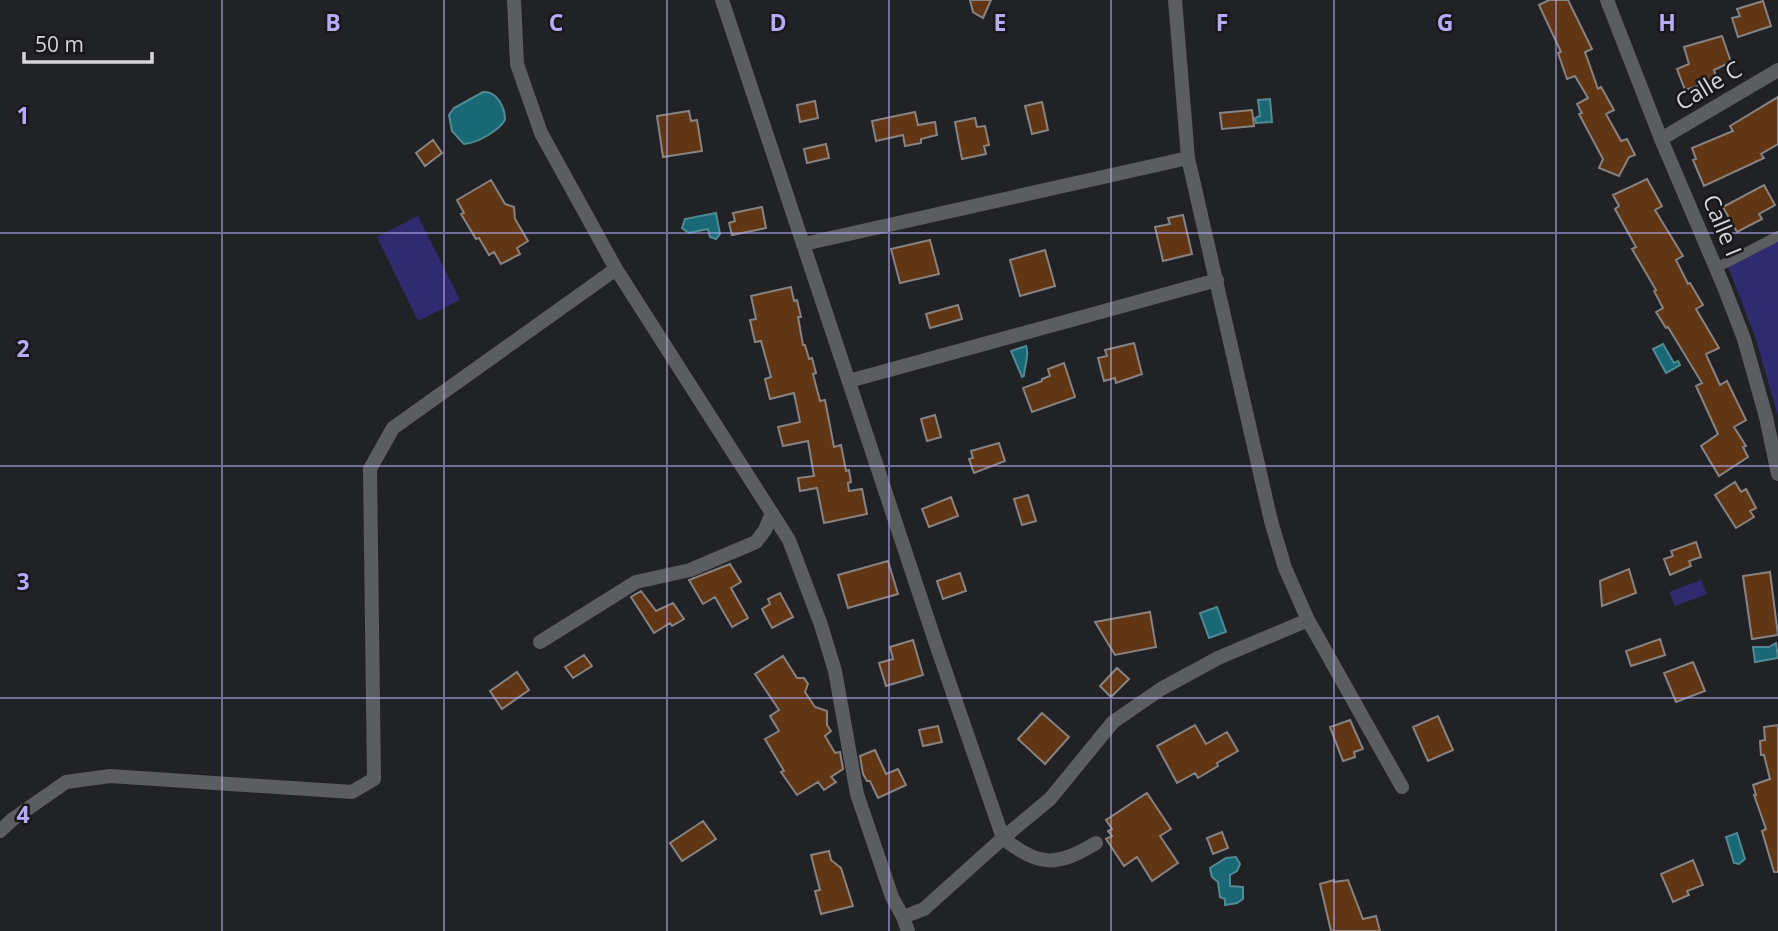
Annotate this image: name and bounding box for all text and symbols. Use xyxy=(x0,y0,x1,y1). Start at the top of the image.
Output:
text: B xyxy=(325,6,341,38)
text: C xyxy=(549,6,563,38)
text: D xyxy=(769,6,787,38)
text: E xyxy=(994,6,1006,38)
text: F xyxy=(1216,6,1228,38)
text: G xyxy=(1437,6,1453,38)
text: H xyxy=(1658,6,1676,38)
scale bar xyxy=(24,21,152,65)
text: 50 m xyxy=(35,30,84,58)
street label: Calle C xyxy=(1669,53,1747,117)
text: 1 xyxy=(16,99,30,131)
street label: Calle I xyxy=(1696,189,1750,261)
text: 2 xyxy=(16,332,30,364)
text: 3 xyxy=(16,565,30,597)
text: 4 xyxy=(16,798,30,830)

